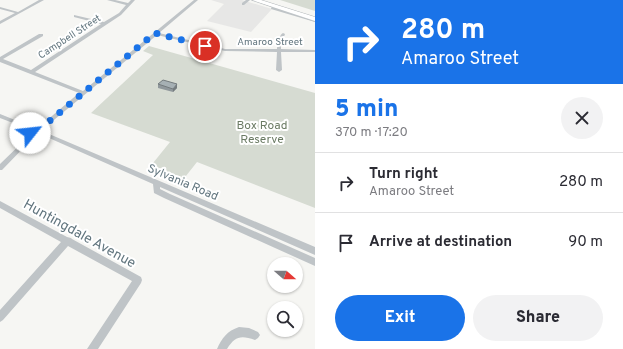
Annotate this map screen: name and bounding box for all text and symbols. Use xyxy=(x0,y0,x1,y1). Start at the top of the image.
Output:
street label: Campbell Street xyxy=(36,12,104,62)
text: 280 m xyxy=(401,13,485,49)
icon: right xyxy=(335,16,387,68)
pin xyxy=(188,29,222,63)
icon: arrive xyxy=(194,35,216,57)
street label: Amaroo Street xyxy=(237,36,303,49)
text: Amaroo Street xyxy=(401,48,519,71)
text: 5 min xyxy=(335,95,398,125)
button: close xyxy=(561,97,603,139)
position arrow xyxy=(9,112,51,154)
park label: Box Road Reserve xyxy=(236,118,288,148)
text: 370 m · 17:20 xyxy=(335,125,408,141)
street label: Sylvania Road xyxy=(145,161,220,205)
text: Turn right xyxy=(369,165,438,184)
icon: right xyxy=(335,172,357,194)
text: 280 m xyxy=(559,173,603,192)
text: Amaroo Street xyxy=(369,184,454,200)
street label: Huntingdale Avenue xyxy=(20,196,138,272)
icon: arrive xyxy=(335,232,357,254)
text: Arrive at destination xyxy=(369,233,512,252)
text: 90 m xyxy=(568,233,603,252)
north arrow xyxy=(267,257,303,293)
map controls xyxy=(267,257,303,337)
button: Exit xyxy=(335,295,465,341)
button: Share xyxy=(473,295,603,341)
button: search xyxy=(267,301,303,337)

